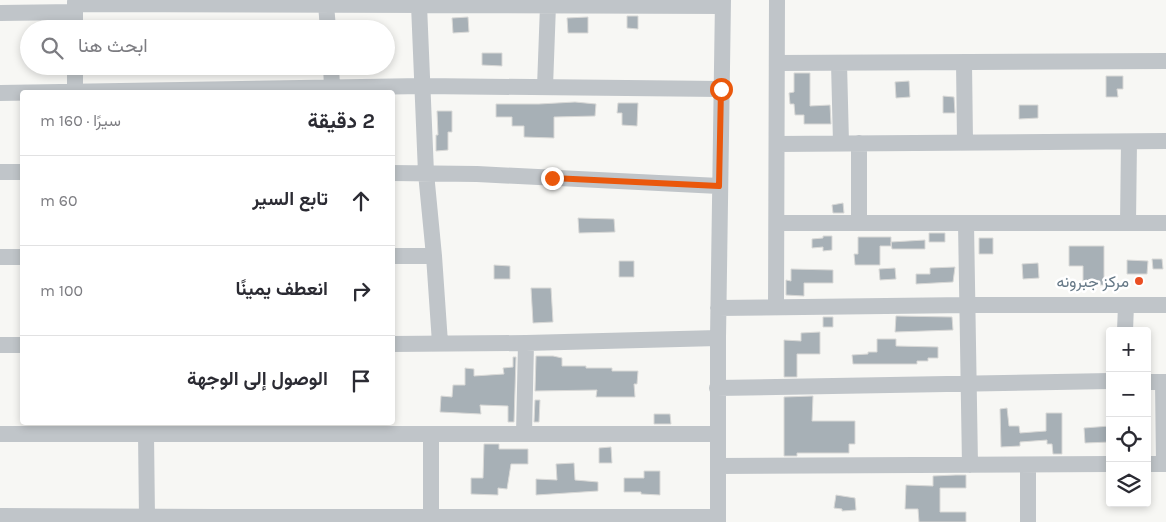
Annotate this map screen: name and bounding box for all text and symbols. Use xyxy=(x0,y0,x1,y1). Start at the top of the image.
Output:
search box xyxy=(20,20,395,75)
icon: search xyxy=(38,34,66,62)
text: ابحث هنا xyxy=(78,35,148,57)
route start xyxy=(710,78,733,101)
text: 2 دقيقة xyxy=(307,109,375,133)
text: سيرًا · 160 m xyxy=(40,111,121,130)
route end xyxy=(541,167,564,190)
icon: ahead xyxy=(347,187,375,215)
text: تابع السير xyxy=(252,188,328,210)
text: 60 m xyxy=(40,191,77,210)
place label: مركز جبرونه xyxy=(1057,272,1129,292)
marker: مركز جبرونه xyxy=(1133,275,1145,287)
icon: right xyxy=(347,277,375,305)
text: انعطف يمينًا xyxy=(236,278,328,300)
text: 100 m xyxy=(40,281,83,300)
map controls xyxy=(1106,327,1151,507)
button: + xyxy=(1106,327,1151,372)
icon: arrive xyxy=(347,367,375,395)
text: الوصول إلى الوجهة xyxy=(187,368,328,390)
button: − xyxy=(1106,372,1151,417)
button: locate xyxy=(1106,417,1151,462)
button: layers xyxy=(1106,462,1151,507)

